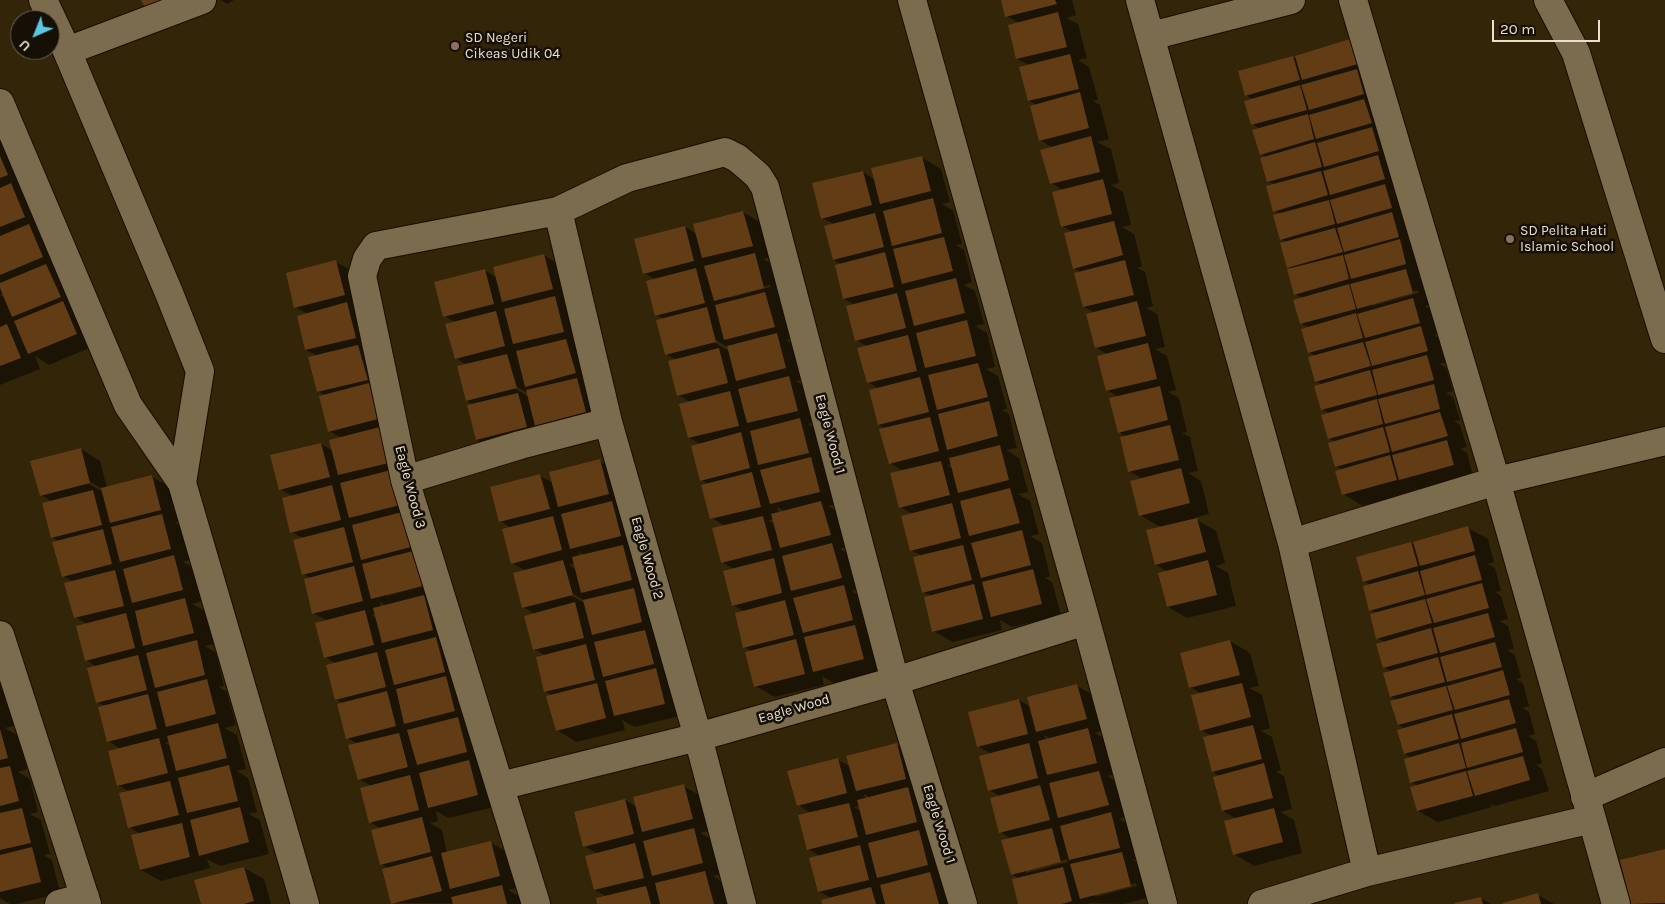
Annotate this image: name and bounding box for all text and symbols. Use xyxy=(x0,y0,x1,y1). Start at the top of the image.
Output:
north arrow xyxy=(10,10,60,60)
scale bar xyxy=(1495,10,1602,42)
text: 20 m xyxy=(1500,20,1535,38)
place label: SD Negeri Cikeas Udik 04 xyxy=(465,30,560,62)
text: U xyxy=(16,36,34,55)
marker: SD Negeri Cikeas Udik 04 xyxy=(449,40,461,52)
place label: SD Pelita Hati Islamic School xyxy=(1520,223,1614,256)
marker: SD Pelita Hati Islamic School xyxy=(1504,233,1516,245)
street label: Eagle Wood 1 xyxy=(811,392,849,476)
street label: Eagle Wood 3 xyxy=(391,444,429,530)
street label: Eagle Wood 2 xyxy=(627,515,667,601)
street label: Eagle Wood xyxy=(756,691,832,727)
street label: Eagle Wood 1 xyxy=(919,783,959,865)

